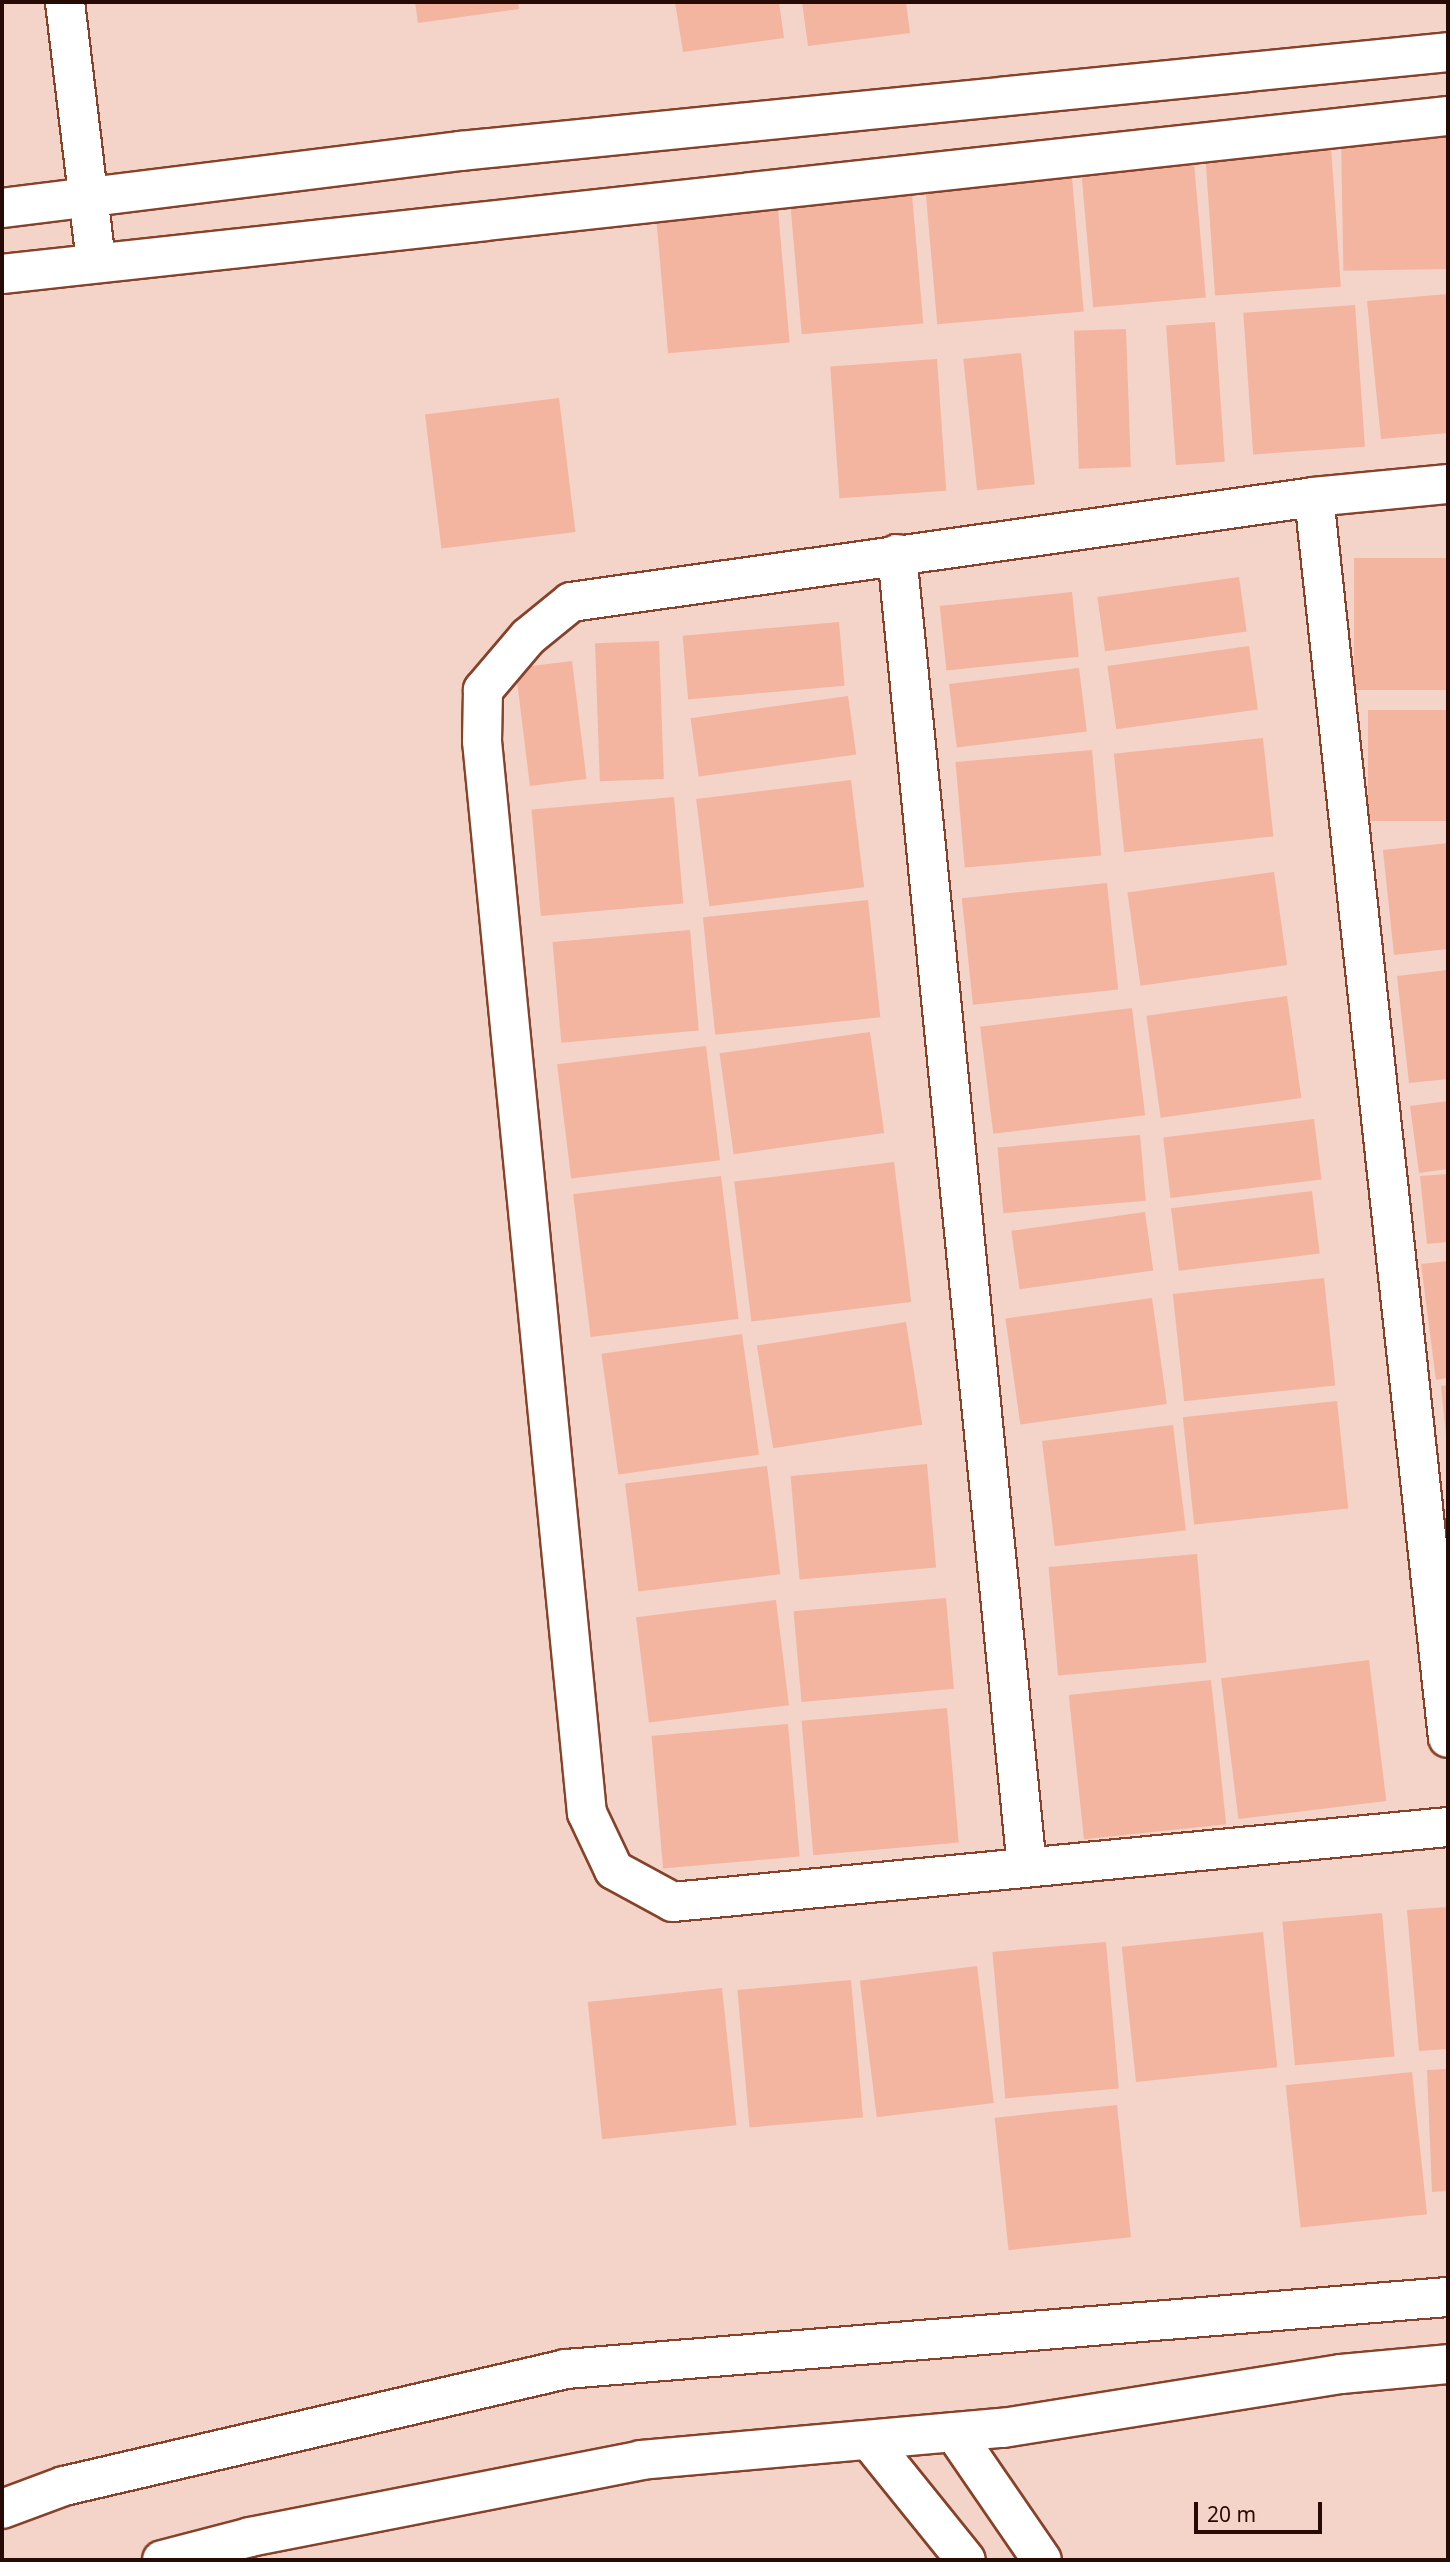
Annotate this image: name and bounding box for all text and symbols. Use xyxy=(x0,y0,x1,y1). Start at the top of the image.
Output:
scale bar xyxy=(1198,2488,1326,2532)
text: 20 m xyxy=(1207,2500,1256,2528)

